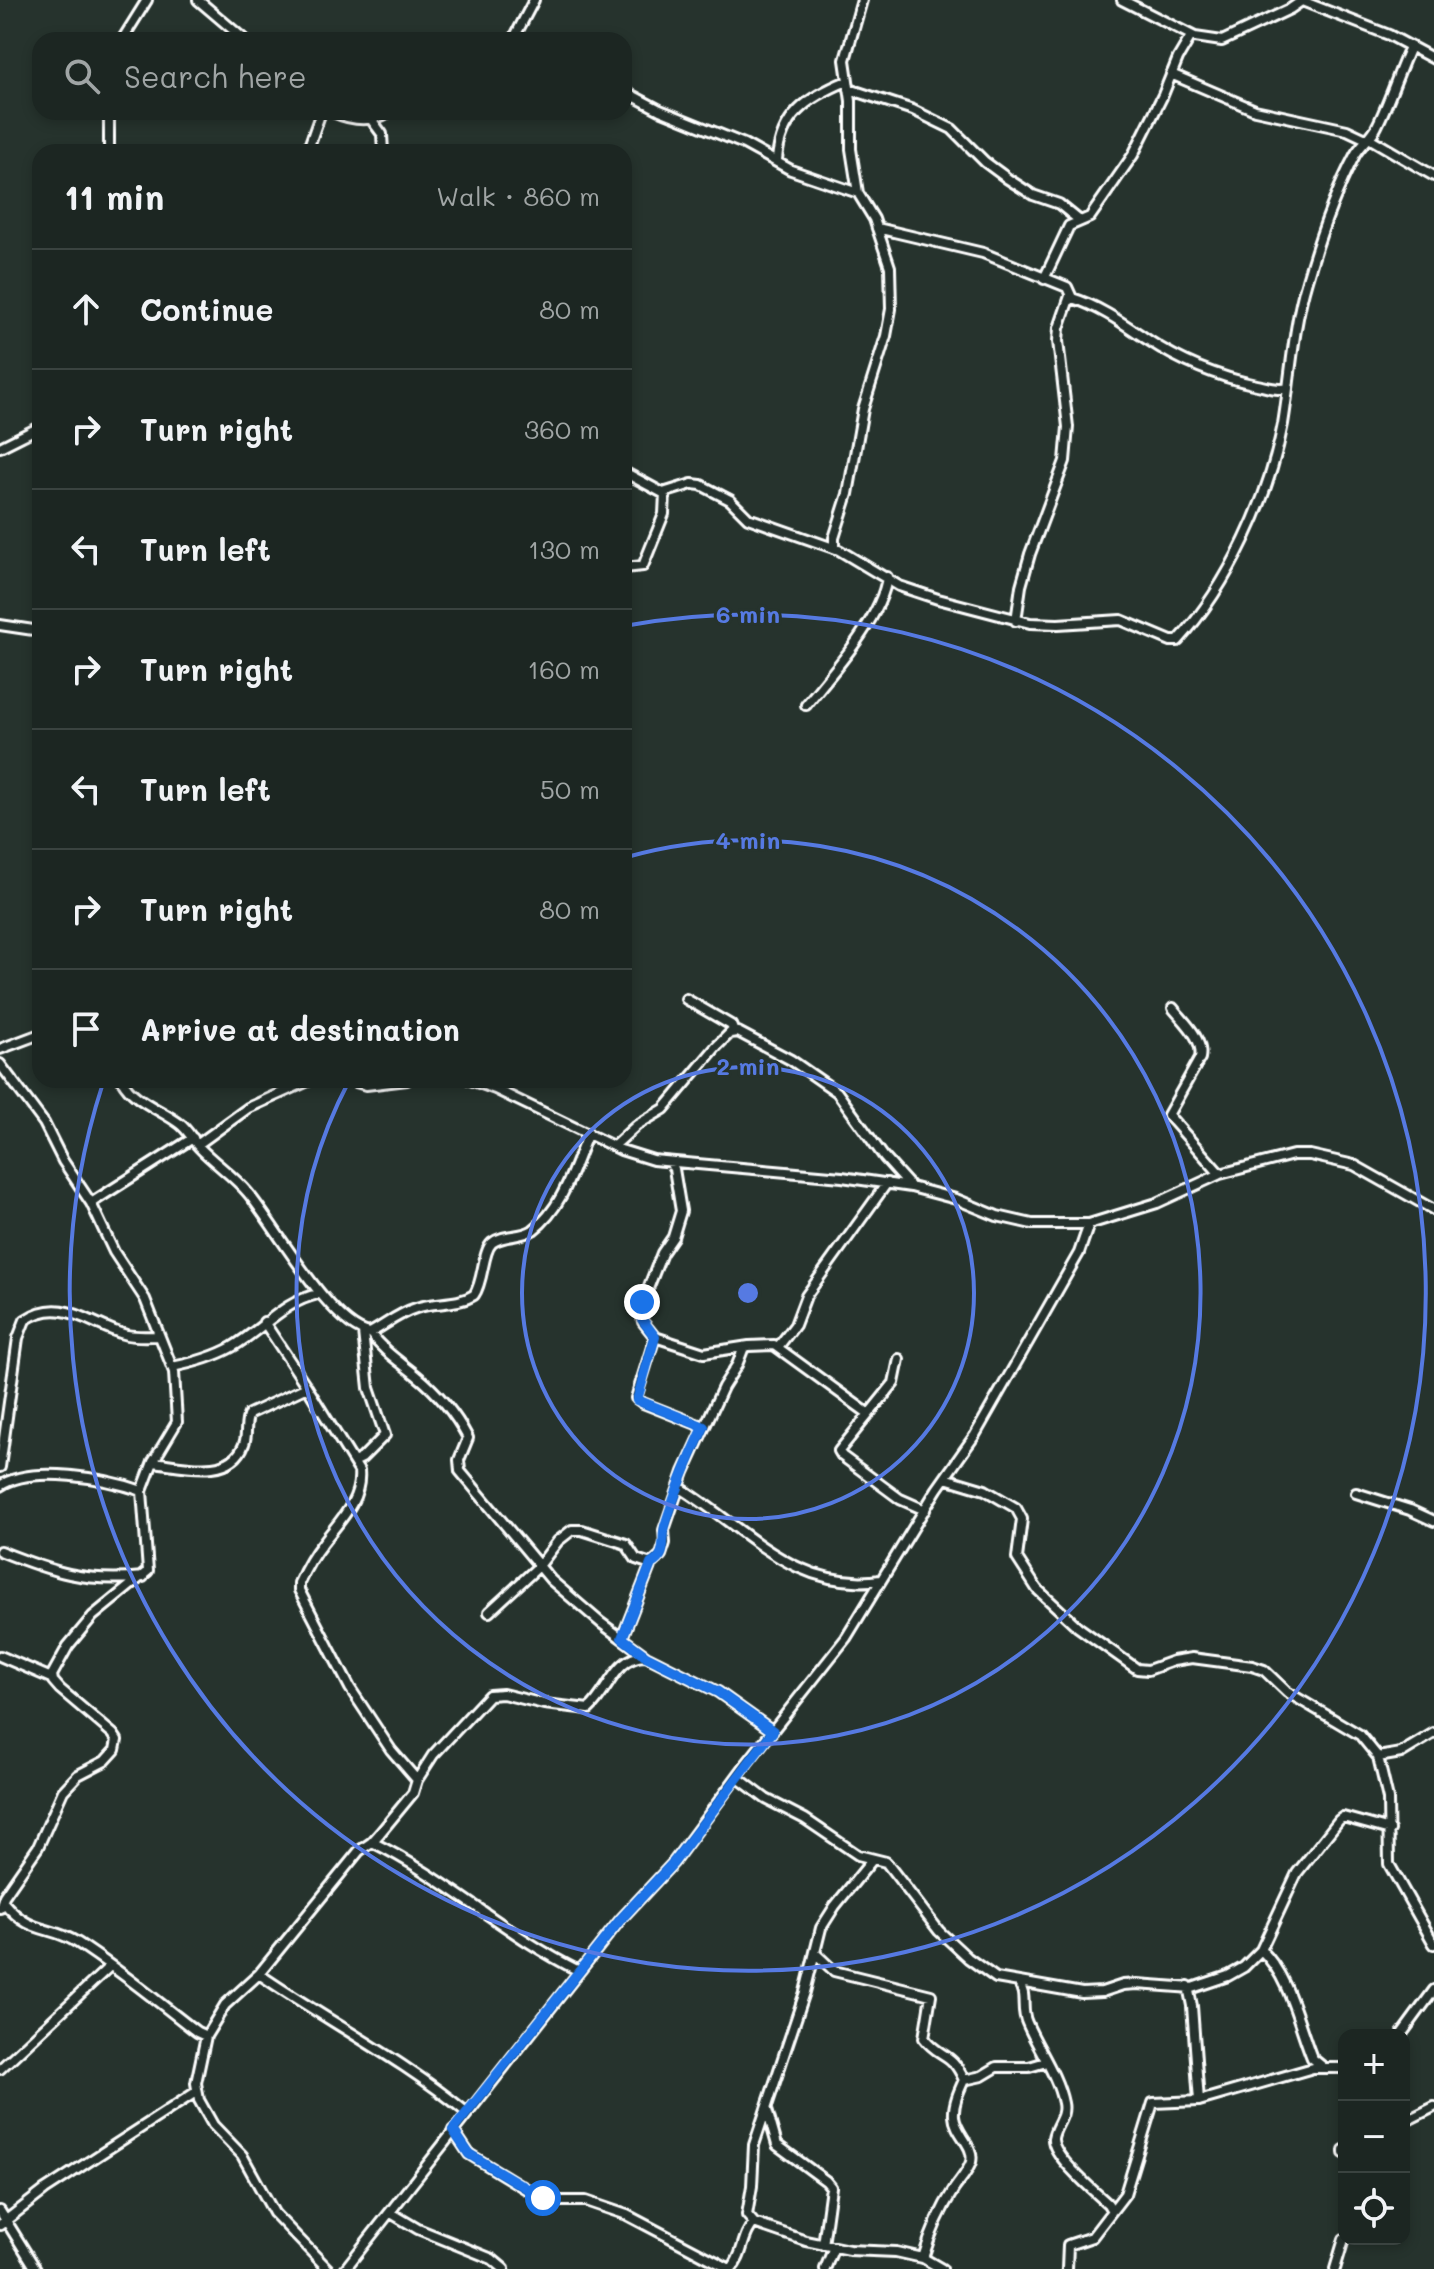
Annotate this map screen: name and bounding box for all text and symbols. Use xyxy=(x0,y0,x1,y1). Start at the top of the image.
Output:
search box xyxy=(32,32,632,120)
icon: search xyxy=(60,54,104,98)
text: Search here xyxy=(124,56,307,96)
text: 11 min xyxy=(64,174,164,219)
text: Walk · 860 m xyxy=(436,179,600,213)
icon: ahead xyxy=(64,287,108,331)
text: Continue xyxy=(140,289,273,329)
text: 80 m xyxy=(539,292,600,326)
icon: right xyxy=(64,407,108,451)
text: Turn right xyxy=(140,409,293,449)
text: 360 m xyxy=(524,412,600,446)
icon: left xyxy=(64,527,108,571)
text: Turn left xyxy=(140,529,271,569)
text: 130 m xyxy=(528,532,600,566)
text: 6 min xyxy=(716,598,780,629)
icon: right xyxy=(64,647,108,691)
text: Turn right xyxy=(140,649,293,689)
text: 160 m xyxy=(528,652,600,686)
icon: left xyxy=(64,767,108,811)
text: Turn left xyxy=(140,769,271,809)
text: 50 m xyxy=(540,772,600,806)
text: 4 min xyxy=(716,824,780,855)
icon: right xyxy=(64,887,108,931)
text: Turn right xyxy=(140,889,293,929)
text: 80 m xyxy=(539,892,600,926)
icon: arrive xyxy=(64,1007,108,1051)
text: Arrive at destination xyxy=(140,1009,460,1049)
text: 2 min xyxy=(717,1050,780,1081)
centre of rings xyxy=(734,1279,762,1307)
route end xyxy=(624,1284,660,1320)
map controls xyxy=(1338,2029,1410,2245)
button: + xyxy=(1338,2029,1410,2101)
button: − xyxy=(1338,2101,1410,2173)
button: locate xyxy=(1338,2173,1410,2245)
route start xyxy=(525,2180,561,2216)

